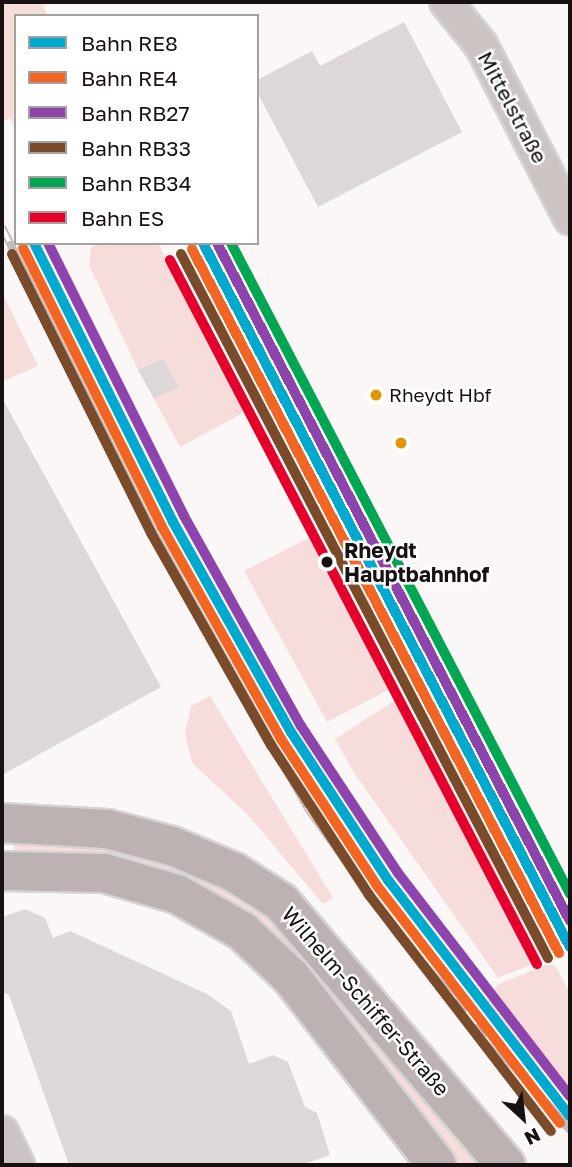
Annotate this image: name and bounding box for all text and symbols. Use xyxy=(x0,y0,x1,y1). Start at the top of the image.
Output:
legend xyxy=(14,14,259,245)
text: Bahn RE8 xyxy=(81,30,178,56)
street label: Mittelstraße xyxy=(473,47,553,167)
text: Bahn RE4 xyxy=(81,65,178,91)
text: Bahn RB27 xyxy=(81,100,190,126)
text: Bahn RB33 xyxy=(81,135,191,161)
text: Bahn RB34 xyxy=(81,170,191,196)
text: Bahn ES xyxy=(81,205,164,231)
place label: Rheydt Hbf xyxy=(389,384,491,406)
marker: Rheydt Hbf xyxy=(369,388,383,402)
unlabelled marker xyxy=(394,436,408,450)
place label: Rheydt Hauptbahnhof xyxy=(344,537,489,587)
marker: Rheydt Hauptbahnhof xyxy=(316,551,338,573)
street label: Wilhelm-Schiffer-Straße xyxy=(277,901,455,1101)
north arrow xyxy=(488,1083,558,1153)
text: N xyxy=(521,1124,544,1151)

